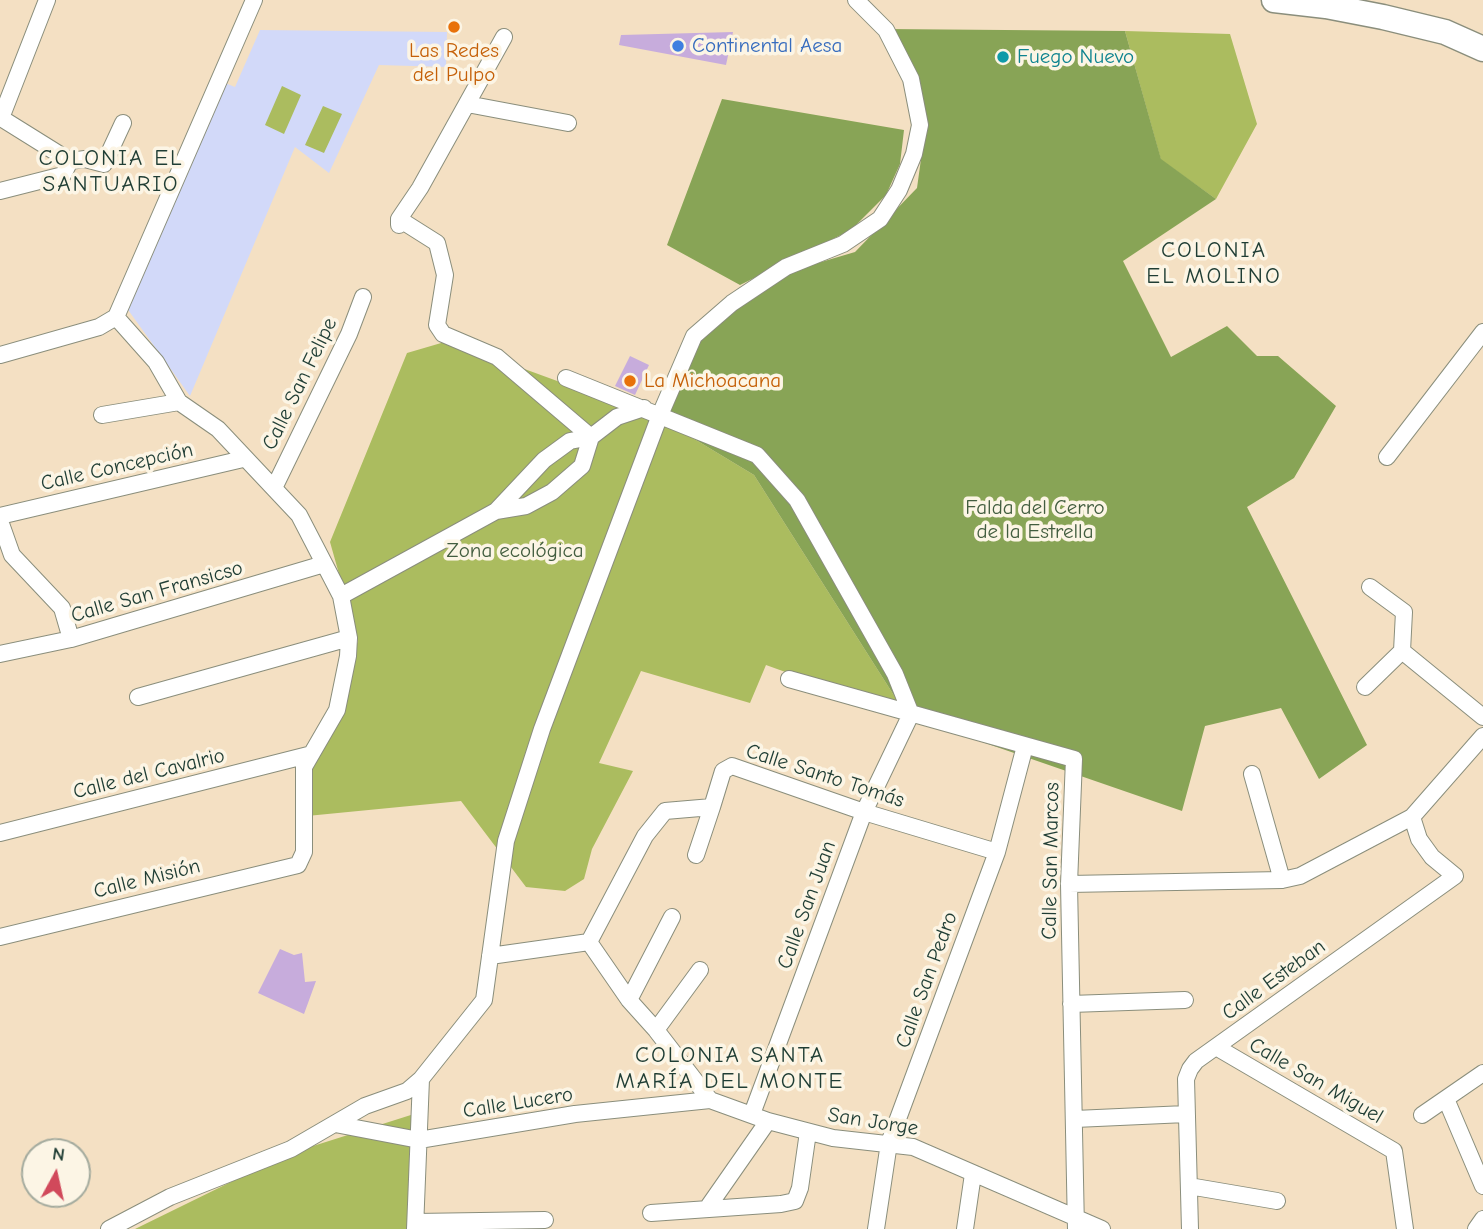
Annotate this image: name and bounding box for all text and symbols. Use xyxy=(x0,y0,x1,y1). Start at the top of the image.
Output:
marker: Las Redes del Pulpo xyxy=(446,19,462,35)
place label: Continental Aesa xyxy=(692,33,842,59)
place label: Las Redes del Pulpo xyxy=(409,38,499,88)
marker: Continental Aesa xyxy=(670,38,686,54)
place label: Fuego Nuevo xyxy=(1017,44,1134,70)
marker: Fuego Nuevo xyxy=(995,49,1011,65)
district label: COLONIA EL SANTUARIO xyxy=(40,144,182,198)
district label: COLONIA EL MOLINO xyxy=(1147,236,1281,290)
street label: Calle San Felipe xyxy=(257,314,343,454)
place label: La Michoacana xyxy=(644,368,781,394)
marker: La Michoacana xyxy=(622,373,638,389)
street label: Calle Concepción xyxy=(38,437,196,497)
park label: Falda del Cerro de la Estrella xyxy=(965,495,1105,545)
park label: Zona ecológica xyxy=(446,538,584,564)
street label: Calle San Fransicso xyxy=(68,555,246,629)
street label: Calle Santo Tomás xyxy=(743,739,907,813)
street label: Calle del Cavalrio xyxy=(71,743,227,805)
street label: Calle San Marcos xyxy=(1037,782,1065,940)
street label: Calle San Juan xyxy=(772,838,842,972)
street label: Calle Misión xyxy=(91,854,203,904)
street label: Calle San Pedro xyxy=(891,908,963,1052)
street label: Calle Esteban xyxy=(1217,934,1331,1026)
street label: Calle San Miguel xyxy=(1244,1032,1388,1130)
district label: COLONIA SANTA MARÍA DEL MONTE xyxy=(617,1041,843,1095)
street label: Calle Lucero xyxy=(461,1082,575,1124)
street label: San Jorge xyxy=(826,1102,920,1142)
north arrow xyxy=(21,1138,91,1208)
text: N xyxy=(51,1142,66,1166)

